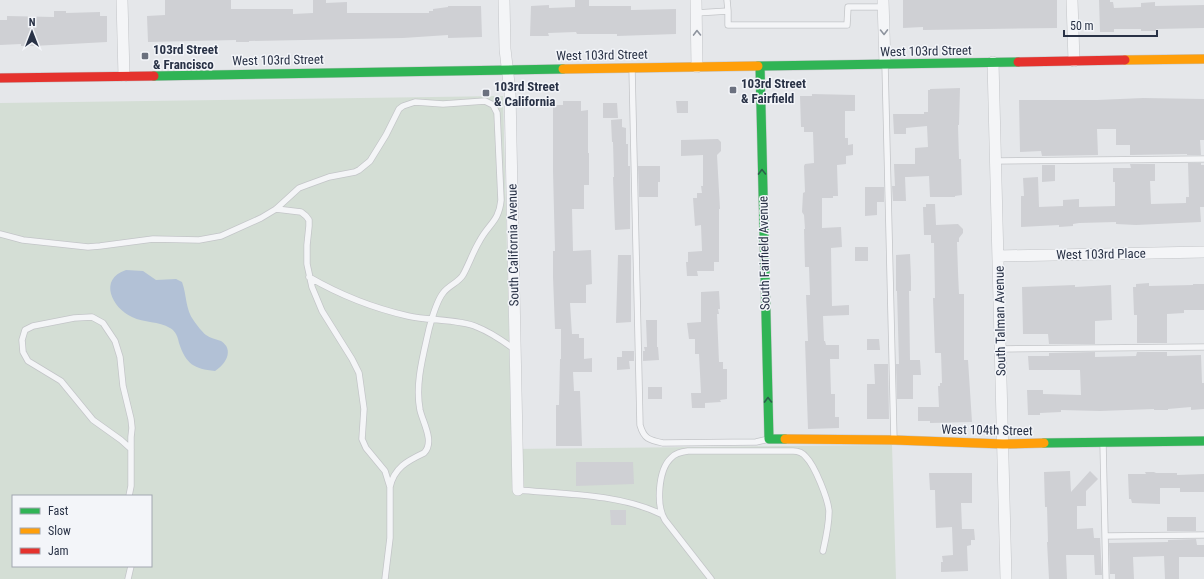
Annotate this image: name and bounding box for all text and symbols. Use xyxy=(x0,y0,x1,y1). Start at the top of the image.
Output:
north arrow xyxy=(12,12,52,52)
scale bar xyxy=(1064,12,1157,38)
text: N xyxy=(29,16,36,29)
text: 50 m xyxy=(1070,19,1094,33)
one-way arrow xyxy=(880,29,888,35)
one-way arrow xyxy=(692,30,701,36)
place label: 103rd Street & Francisco xyxy=(153,42,218,72)
street label: West 103rd Street xyxy=(880,43,972,59)
street label: West 103rd Street xyxy=(556,47,648,63)
marker: 103rd Street & Francisco xyxy=(140,51,150,61)
street label: West 103rd Street xyxy=(232,52,324,68)
place label: 103rd Street & Fairfield xyxy=(741,76,806,106)
place label: 103rd Street & California xyxy=(494,79,559,109)
marker: 103rd Street & Fairfield xyxy=(728,85,738,95)
marker: 103rd Street & California xyxy=(481,88,491,98)
one-way arrow xyxy=(758,169,766,175)
street label: South California Avenue xyxy=(504,184,522,306)
street label: South Fairfield Avenue xyxy=(756,196,772,310)
street label: West 103rd Place xyxy=(1056,246,1146,262)
street label: South Talman Avenue xyxy=(992,266,1008,376)
one-way arrow xyxy=(764,397,772,403)
street label: West 104th Street xyxy=(941,422,1033,438)
legend xyxy=(12,495,152,567)
text: Fast xyxy=(48,504,69,518)
text: Slow xyxy=(48,524,71,538)
text: Jam xyxy=(48,544,69,558)

